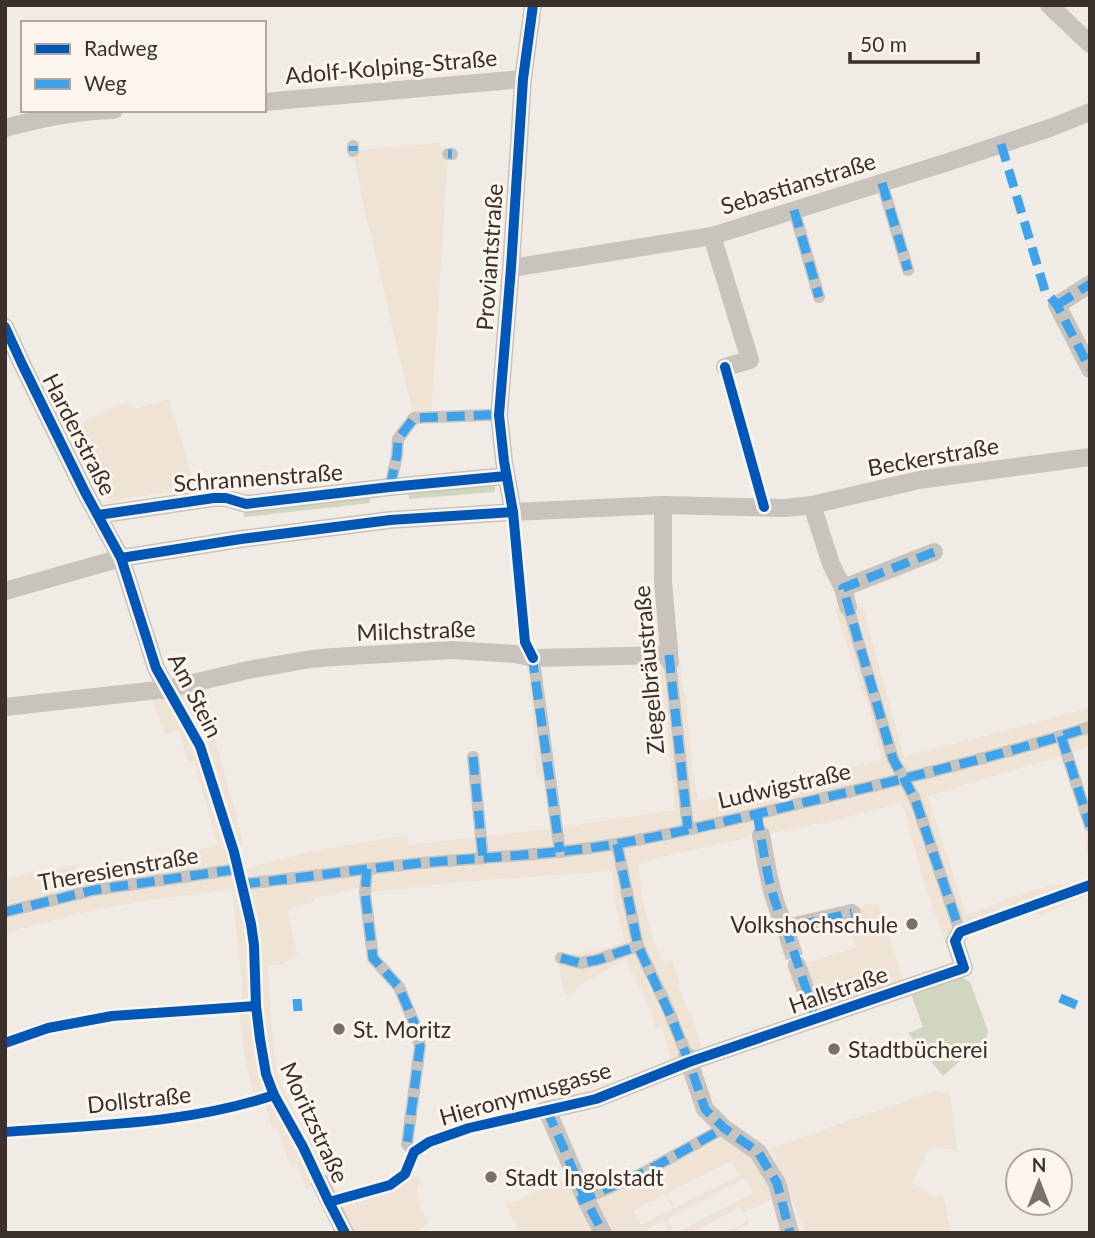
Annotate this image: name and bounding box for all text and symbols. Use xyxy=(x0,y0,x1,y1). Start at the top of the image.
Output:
legend xyxy=(21,21,266,112)
scale bar xyxy=(850,21,978,65)
text: 50 m xyxy=(860,31,907,56)
text: Radweg xyxy=(84,35,158,60)
street label: Adolf-Kolping-Straße xyxy=(284,43,498,89)
text: Weg xyxy=(84,70,127,95)
street label: Sebastianstraße xyxy=(717,146,879,220)
street label: Proviantstraße xyxy=(470,183,508,331)
street label: Harderstraße xyxy=(37,368,123,500)
street label: Beckerstraße xyxy=(865,431,1001,481)
street label: Schrannenstraße xyxy=(172,457,344,497)
street label: Ziegelbräustraße xyxy=(627,584,669,756)
street label: Milchstraße xyxy=(356,614,476,646)
street label: Am Stein xyxy=(163,648,229,742)
street label: Ludwigstraße xyxy=(715,756,853,814)
street label: Theresienstraße xyxy=(36,840,200,896)
place label: Volkshochschule xyxy=(730,910,898,938)
marker: Volkshochschule xyxy=(904,916,920,932)
street label: Hallstraße xyxy=(785,959,891,1019)
place label: St. Moritz xyxy=(353,1015,451,1043)
marker: St. Moritz xyxy=(331,1021,347,1037)
place label: Stadtbücherei xyxy=(848,1035,988,1063)
marker: Stadtbücherei xyxy=(826,1041,842,1057)
street label: Hieronymusgasse xyxy=(436,1055,614,1131)
street label: Moritzstraße xyxy=(275,1057,355,1187)
street label: Dollstraße xyxy=(86,1080,192,1118)
north arrow xyxy=(1004,1147,1074,1217)
text: N xyxy=(1032,1153,1046,1176)
place label: Stadt Ingolstadt xyxy=(505,1163,665,1191)
marker: Stadt Ingolstadt xyxy=(483,1169,499,1185)

